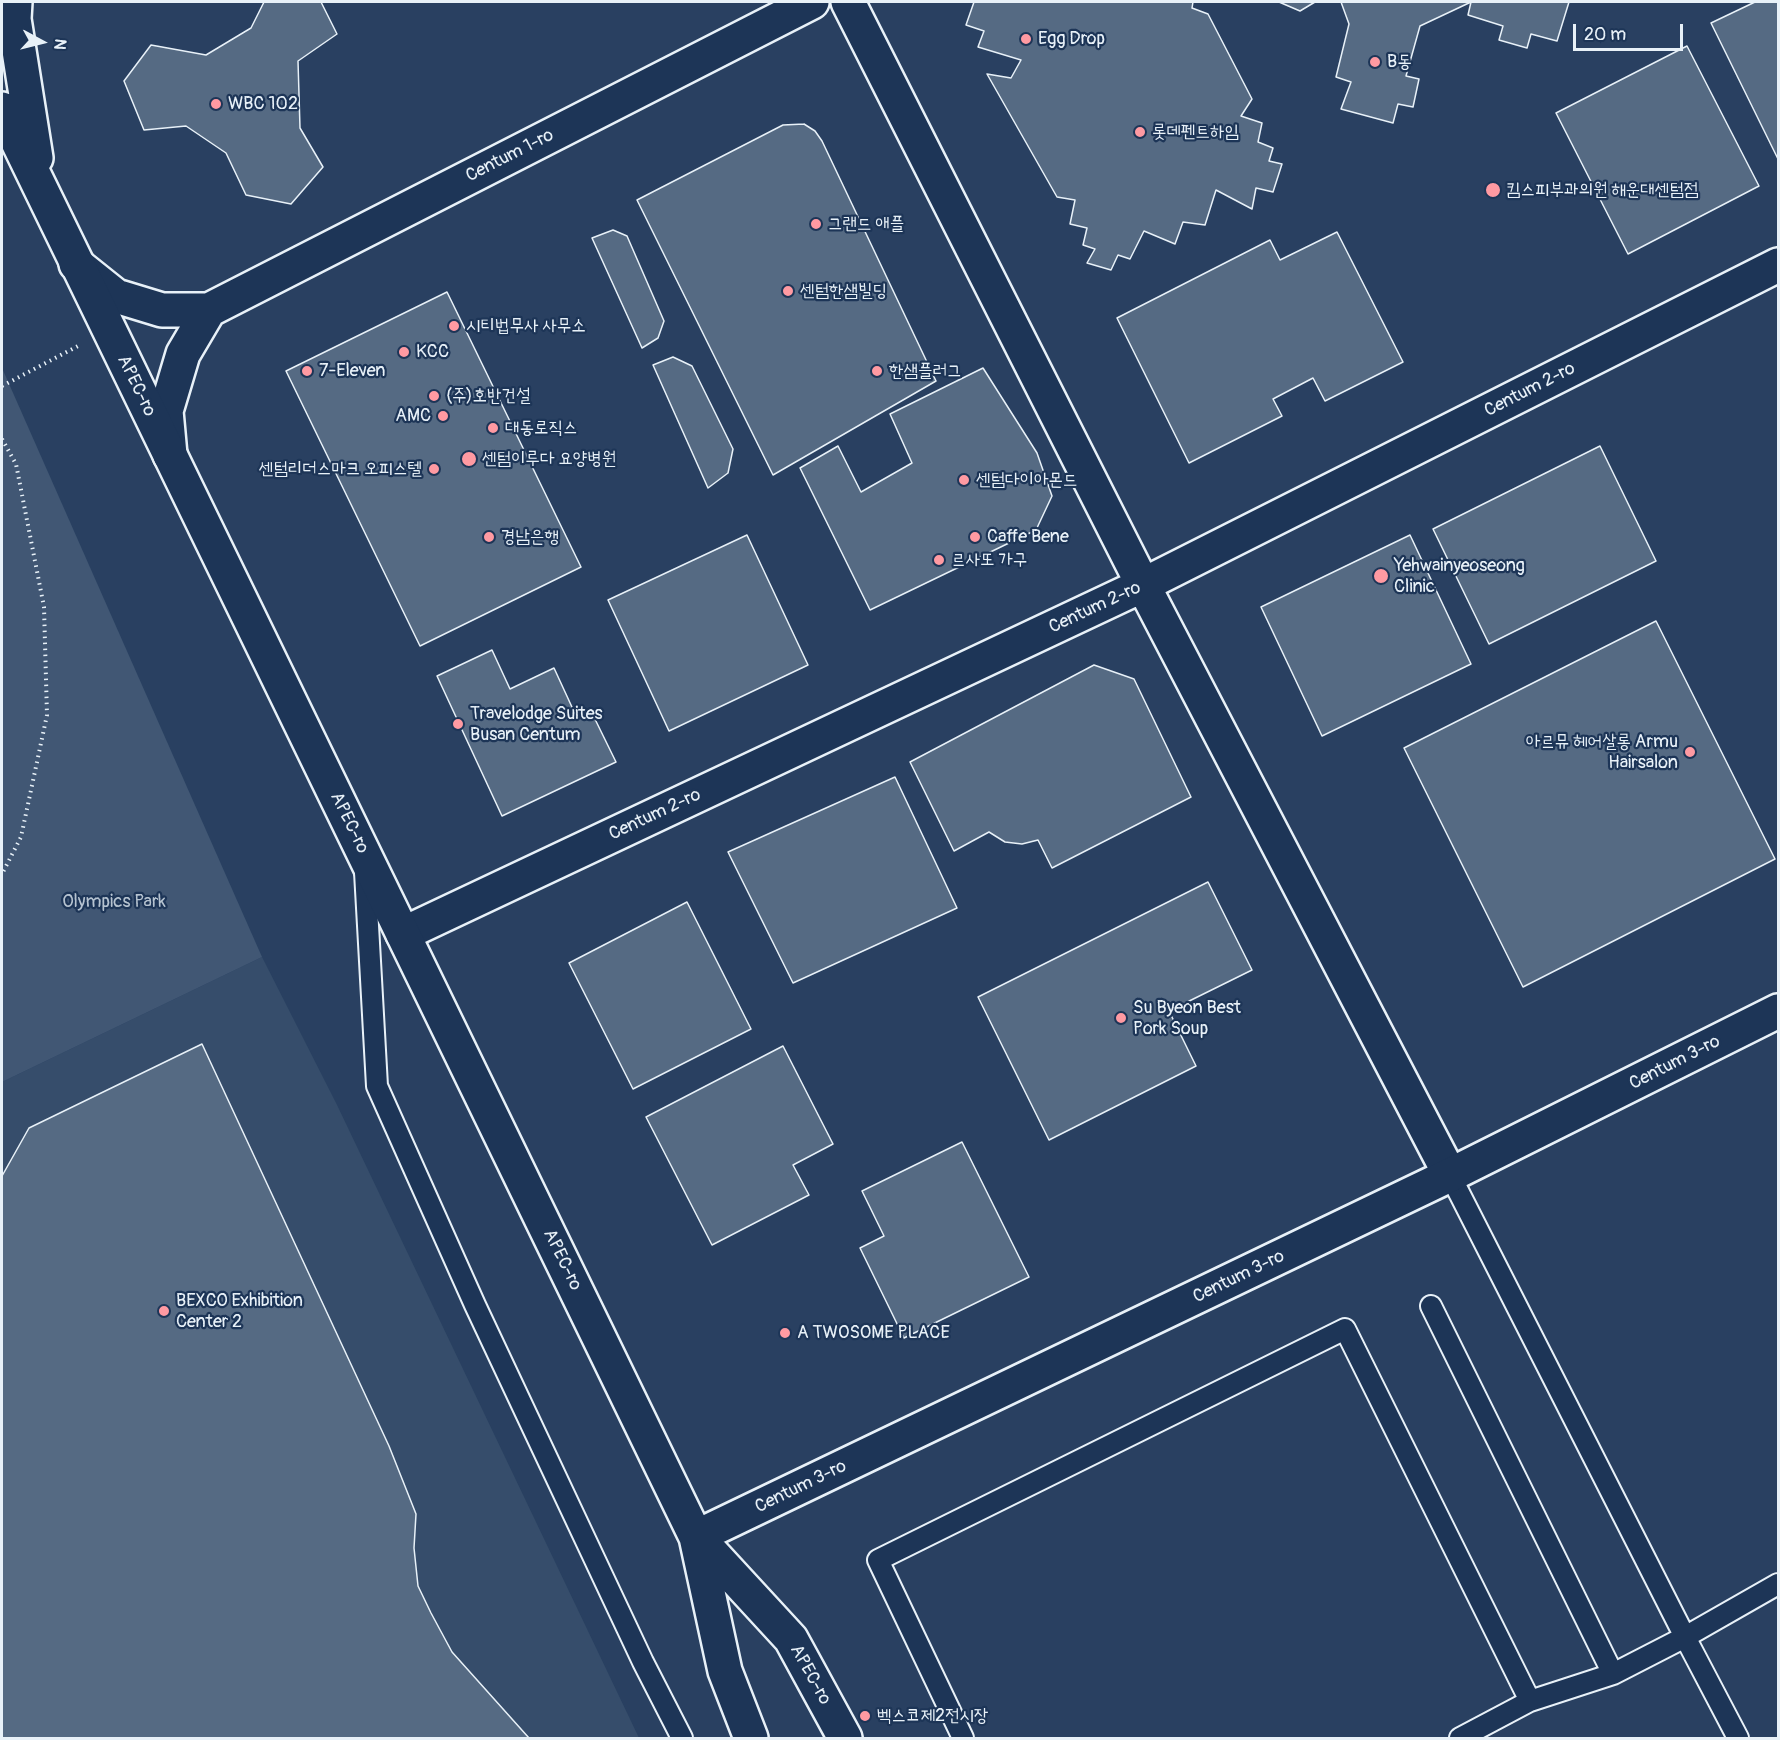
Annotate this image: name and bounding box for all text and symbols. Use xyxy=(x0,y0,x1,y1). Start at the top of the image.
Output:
north arrow xyxy=(12,12,72,72)
scale bar xyxy=(1576,12,1686,50)
text: 20 m xyxy=(1584,23,1626,46)
place label: Egg Drop xyxy=(1038,28,1105,50)
marker: Egg Drop xyxy=(1019,32,1033,46)
text: N xyxy=(49,38,70,51)
place label: B동 xyxy=(1387,51,1412,73)
marker: B동 xyxy=(1368,55,1382,69)
place label: WBC 102 xyxy=(228,93,298,115)
marker: WBC 102 xyxy=(209,97,223,111)
place label: 롯데펜트하임 xyxy=(1152,121,1239,143)
street label: Centum 1-ro xyxy=(462,125,558,187)
marker: 롯데펜트하임 xyxy=(1133,125,1147,139)
place label: 킴스피부과의원 해운대센텀점 xyxy=(1506,179,1698,201)
marker: 킴스피부과의원 해운대센텀점 xyxy=(1484,181,1502,199)
place label: 그랜드 애플 xyxy=(828,213,904,235)
marker: 그랜드 애플 xyxy=(809,217,823,231)
place label: 센텀한샘빌딩 xyxy=(800,280,887,302)
marker: 센텀한샘빌딩 xyxy=(781,284,795,298)
place label: 시티법무사 사무소 xyxy=(466,315,586,337)
marker: 시티법무사 사무소 xyxy=(447,319,461,333)
place label: KCC xyxy=(416,341,449,363)
marker: KCC xyxy=(397,345,411,359)
street label: APEC-ro xyxy=(112,352,160,420)
street label: Centum 2-ro xyxy=(1481,358,1579,422)
place label: 7-Eleven xyxy=(319,360,386,382)
place label: 한샘플러그 xyxy=(889,360,961,382)
marker: 7-Eleven xyxy=(300,364,314,378)
marker: 한샘플러그 xyxy=(870,364,884,378)
place label: (주)호반건설 xyxy=(446,385,530,407)
marker: (주)호반건설 xyxy=(427,389,441,403)
place label: AMC xyxy=(395,405,431,427)
marker: AMC xyxy=(436,409,450,423)
place label: 대동로직스 xyxy=(505,417,577,439)
marker: 대동로직스 xyxy=(486,421,500,435)
place label: 센텀이루다 요양병원 xyxy=(482,448,616,470)
marker: 센텀이루다 요양병원 xyxy=(460,450,478,468)
place label: 센텀리더스마크 오피스텔 xyxy=(259,458,422,480)
marker: 센텀리더스마크 오피스텔 xyxy=(427,462,441,476)
place label: 센텀다이아몬드 xyxy=(976,469,1077,491)
marker: 센텀다이아몬드 xyxy=(957,473,971,487)
place label: 경남은행 xyxy=(501,526,559,548)
place label: Caffe Bene xyxy=(987,526,1069,548)
marker: 경남은행 xyxy=(482,530,496,544)
marker: Caffe Bene xyxy=(968,530,982,544)
place label: 르사또 가구 xyxy=(951,549,1027,571)
marker: 르사또 가구 xyxy=(932,553,946,567)
place label: Yehwainyeoseong Clinic xyxy=(1394,555,1525,598)
marker: Yehwainyeoseong Clinic xyxy=(1372,567,1390,585)
street label: Centum 2-ro xyxy=(1046,577,1144,639)
place label: Travelodge Suites Busan Centum xyxy=(470,703,603,746)
marker: Travelodge Suites Busan Centum xyxy=(451,717,465,731)
place label: 아르뮤 헤어살롱 Armu Hairsalon xyxy=(1526,731,1678,774)
marker: 아르뮤 헤어살롱 Armu Hairsalon xyxy=(1683,745,1697,759)
street label: Centum 2-ro xyxy=(606,784,704,846)
street label: APEC-ro xyxy=(325,789,373,857)
park label: Olympics Park xyxy=(62,891,166,913)
place label: Su Byeon Best Pork Soup xyxy=(1133,997,1241,1040)
marker: Su Byeon Best Pork Soup xyxy=(1114,1011,1128,1025)
street label: Centum 3-ro xyxy=(1626,1031,1724,1095)
street label: APEC-ro xyxy=(538,1226,586,1294)
street label: Centum 3-ro xyxy=(1190,1246,1288,1308)
place label: BEXCO Exhibition Center 2 xyxy=(176,1290,303,1332)
marker: BEXCO Exhibition Center 2 xyxy=(157,1304,171,1318)
place label: A TWOSOME PLACE xyxy=(797,1322,950,1344)
marker: A TWOSOME PLACE xyxy=(778,1326,792,1340)
street label: Centum 3-ro xyxy=(752,1456,850,1518)
street label: APEC-ro xyxy=(785,1641,835,1709)
place label: 벡스코제2전시장 xyxy=(877,1705,988,1727)
marker: 벡스코제2전시장 xyxy=(858,1709,872,1723)

